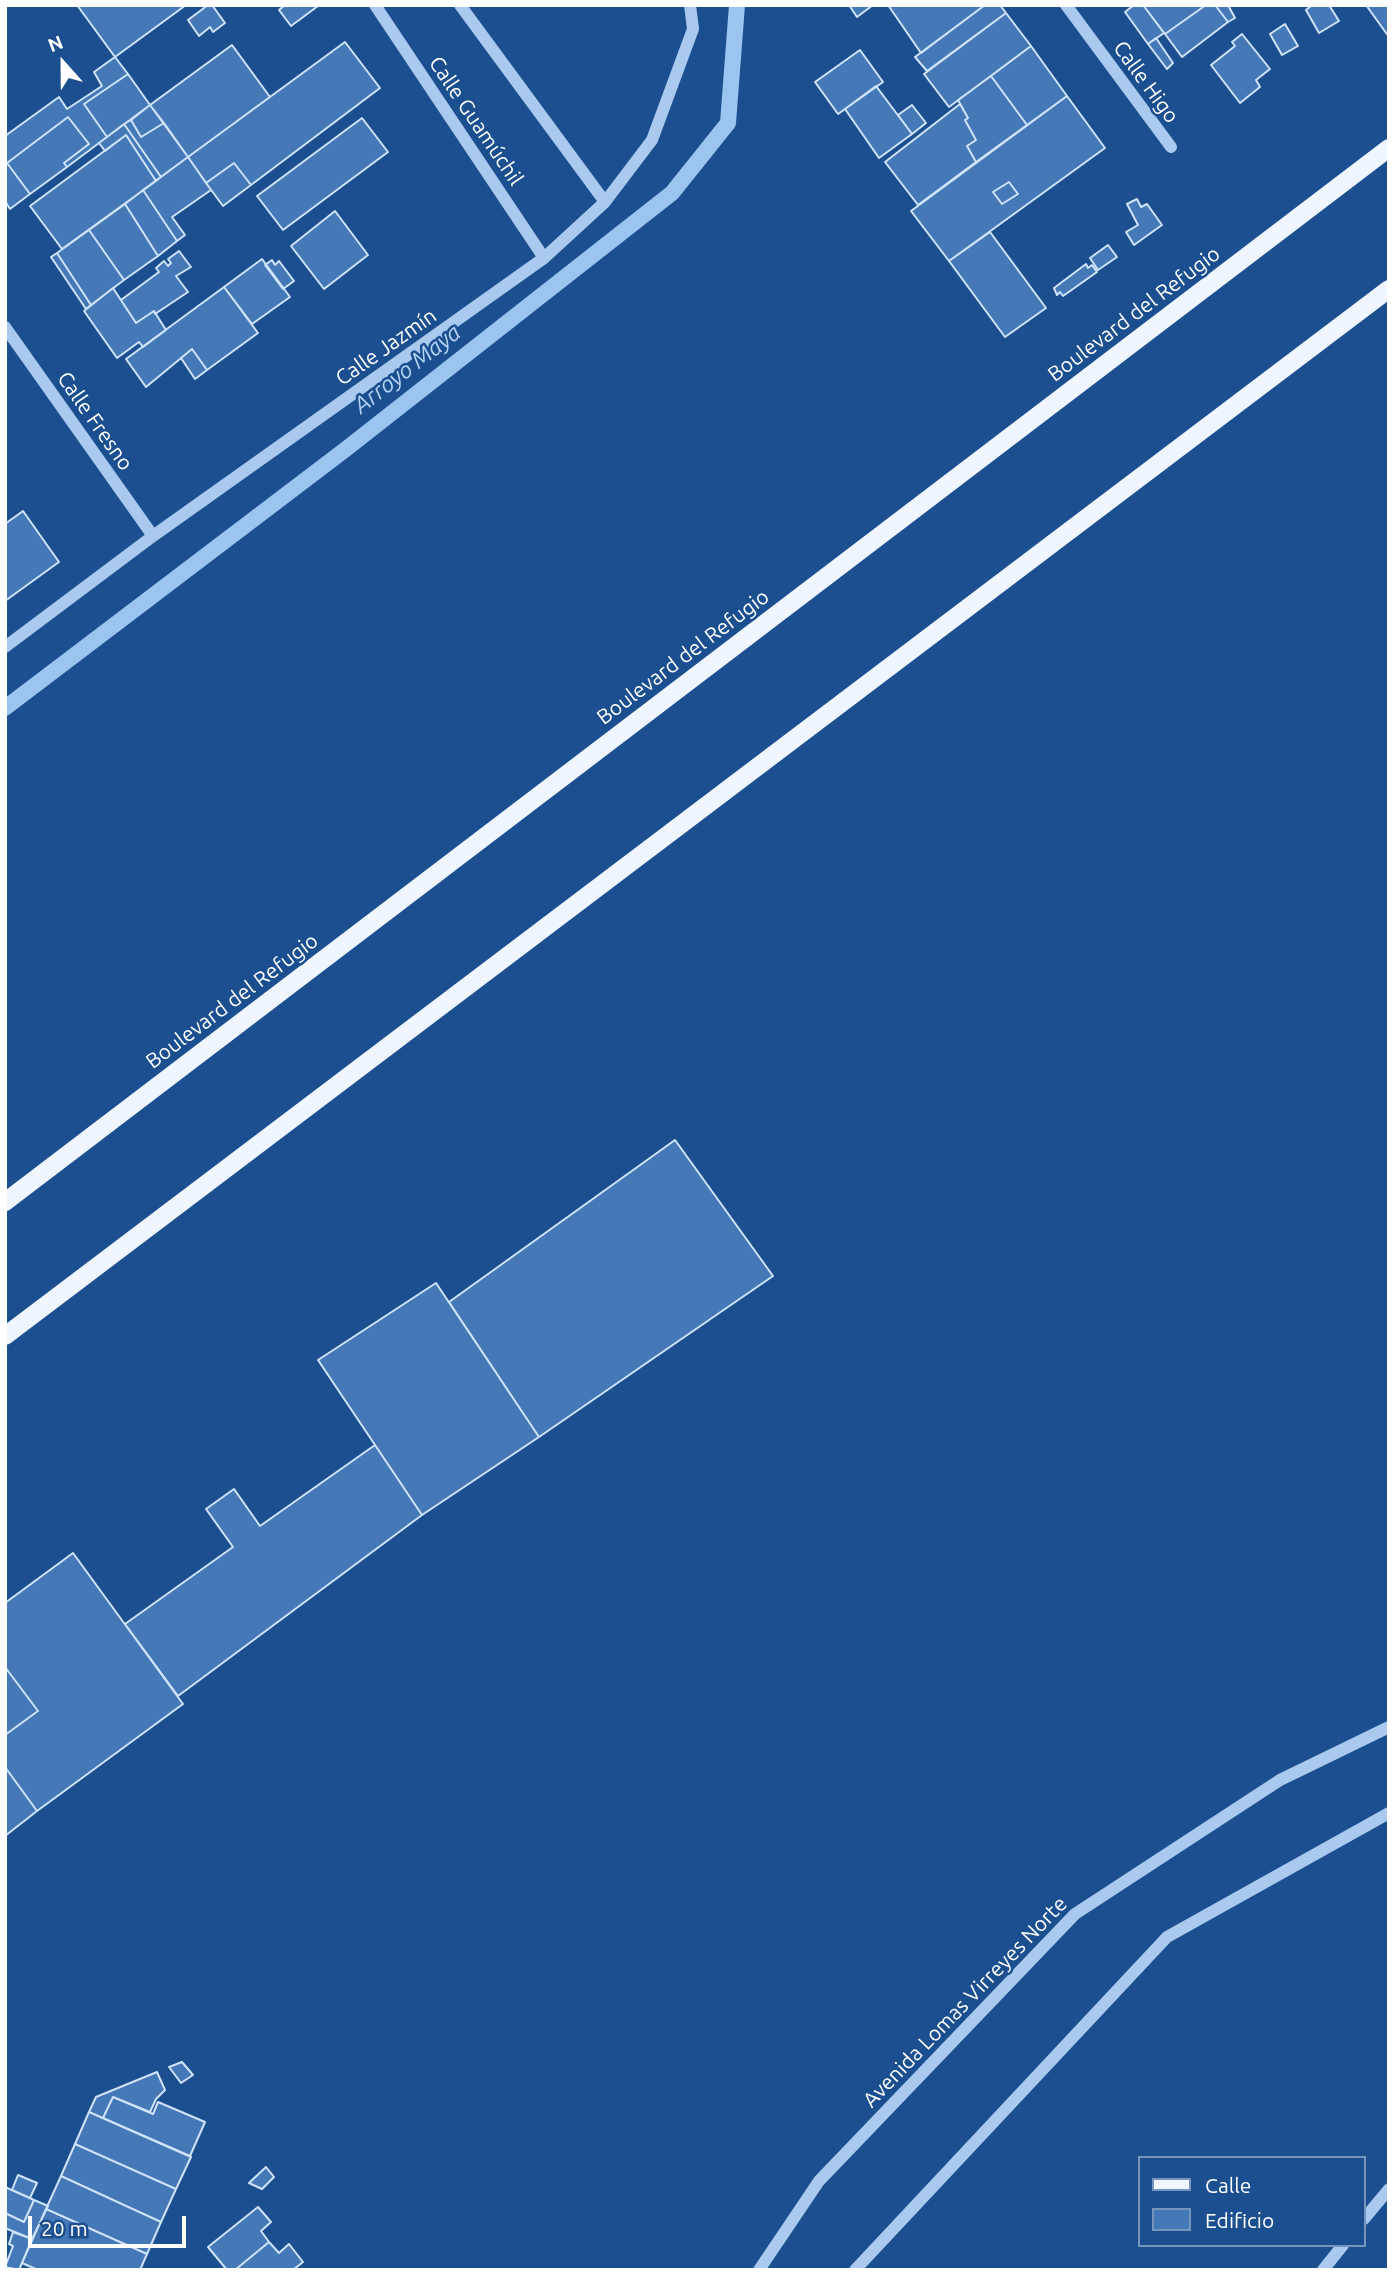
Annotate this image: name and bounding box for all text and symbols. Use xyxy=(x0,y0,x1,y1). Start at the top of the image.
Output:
north arrow xyxy=(28,28,98,98)
text: N xyxy=(45,31,66,56)
street label: Calle Higo xyxy=(1108,36,1184,128)
street label: Calle Guamúchil xyxy=(424,52,528,190)
street label: Boulevard del Refugio xyxy=(1043,241,1225,387)
street label: Calle Jazmín xyxy=(331,303,441,391)
water label: Arroyo Maya xyxy=(348,319,466,419)
street label: Calle Fresno xyxy=(52,367,138,475)
street label: Boulevard del Refugio xyxy=(592,584,774,730)
street label: Boulevard del Refugio xyxy=(141,928,323,1074)
street label: Avenida Lomas Virreyes Norte xyxy=(858,1891,1072,2113)
legend xyxy=(1138,2156,1366,2247)
text: Calle xyxy=(1205,2173,1251,2197)
scale bar xyxy=(32,2202,189,2246)
text: Edificio xyxy=(1205,2208,1274,2232)
text: 20 m xyxy=(41,2216,88,2240)

